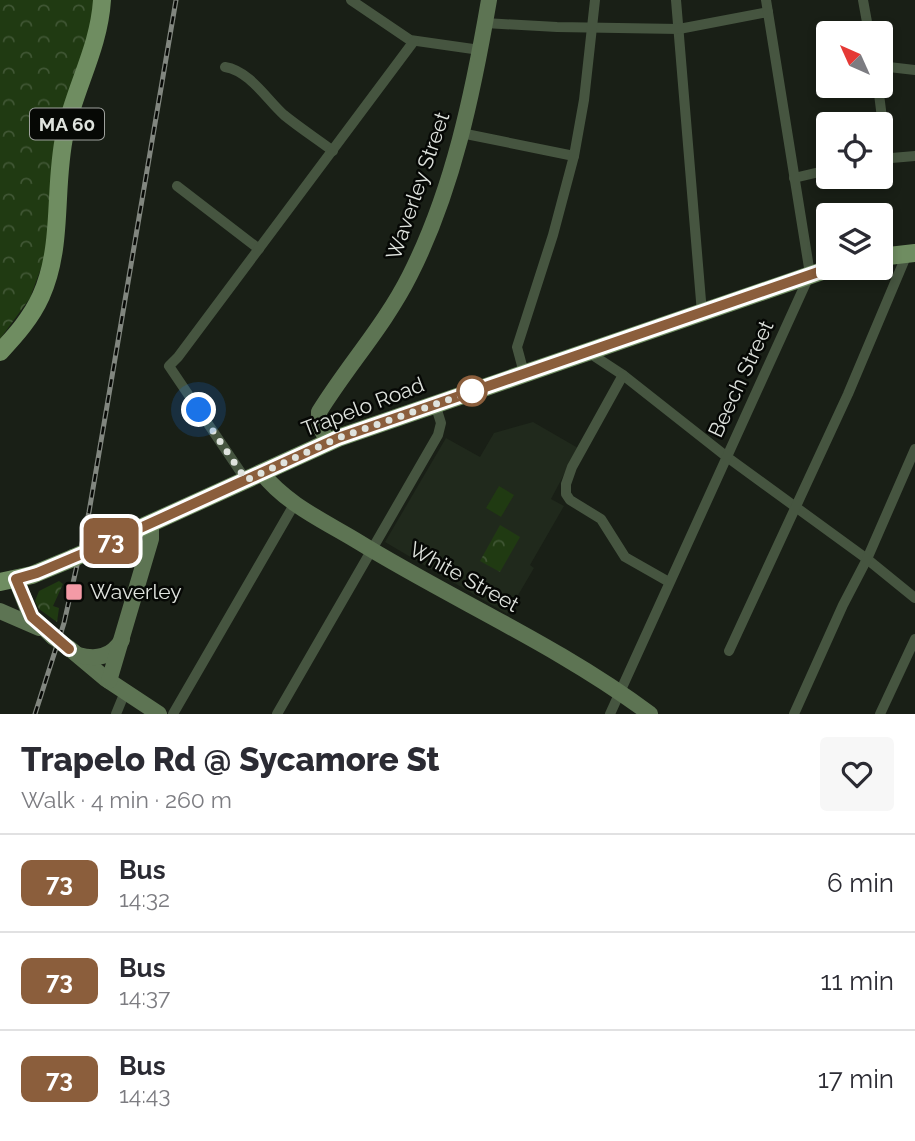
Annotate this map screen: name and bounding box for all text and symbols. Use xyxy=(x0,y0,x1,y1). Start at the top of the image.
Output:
north arrow xyxy=(816,21,892,98)
map controls xyxy=(816,21,893,280)
road number: MA 60 xyxy=(30,108,104,140)
street label: Waverley Street xyxy=(381,109,455,263)
button: locate xyxy=(816,112,893,189)
button: layers xyxy=(816,203,893,280)
street label: Beech Street xyxy=(703,316,779,441)
street label: Trapelo Road xyxy=(298,372,427,441)
unlabelled marker xyxy=(457,376,487,406)
your location xyxy=(181,392,216,427)
line badge: 73 xyxy=(80,518,142,564)
text: 73 xyxy=(98,526,124,555)
street label: White Street xyxy=(405,536,523,617)
place label: Waverley xyxy=(90,579,182,604)
marker: Waverley xyxy=(64,582,84,602)
button: heart xyxy=(820,737,894,811)
text: Trapelo Rd @ Sycamore St xyxy=(21,740,440,779)
text: Walk · 4 min · 260 m xyxy=(21,786,232,813)
text: Bus xyxy=(119,855,166,885)
text: 73 xyxy=(46,868,73,897)
text: 6 min xyxy=(827,868,894,898)
text: 14:32 xyxy=(119,885,170,912)
text: Bus xyxy=(119,953,166,983)
text: 73 xyxy=(46,966,73,995)
text: 11 min xyxy=(820,966,894,996)
text: 14:37 xyxy=(119,983,170,1010)
text: Bus xyxy=(119,1051,166,1081)
text: 73 xyxy=(46,1064,73,1093)
text: 17 min xyxy=(818,1064,894,1094)
text: 14:43 xyxy=(119,1081,171,1108)

